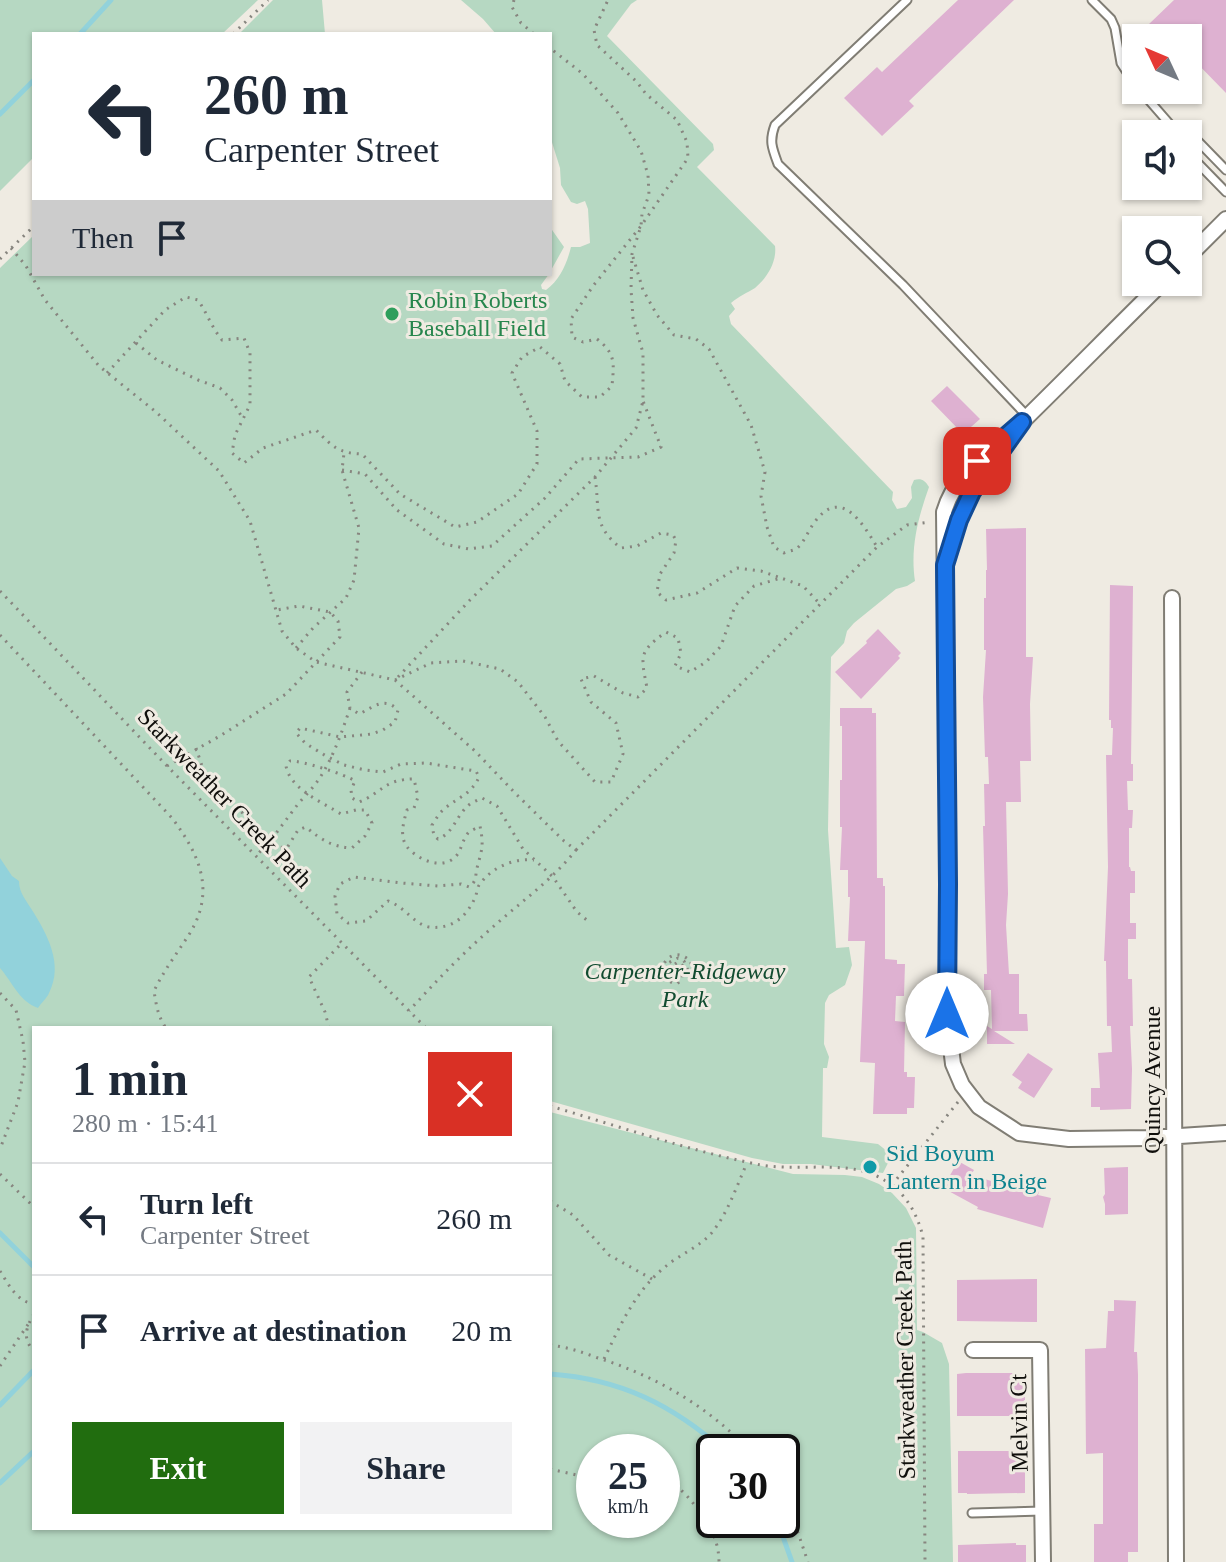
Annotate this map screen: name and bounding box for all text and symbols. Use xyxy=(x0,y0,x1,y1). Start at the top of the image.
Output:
north arrow xyxy=(1122,24,1202,104)
map controls xyxy=(1122,24,1202,296)
icon: left xyxy=(72,64,176,168)
text: 260 m xyxy=(204,64,349,126)
button: sound xyxy=(1122,120,1202,200)
text: Carpenter Street xyxy=(204,130,439,170)
icon: arrive xyxy=(150,216,194,260)
button: search xyxy=(1122,216,1202,296)
text: Then xyxy=(72,221,134,254)
place label: Robin Roberts Baseball Field xyxy=(408,287,547,341)
marker: Robin Roberts Baseball Field xyxy=(383,305,401,323)
pin xyxy=(943,427,1011,495)
icon: arrive xyxy=(955,439,999,483)
street label: Starkweather Creek Path xyxy=(133,703,317,893)
park label: Carpenter-Ridgeway Park xyxy=(585,958,786,1012)
position arrow xyxy=(905,972,989,1056)
street label: Quincy Avenue xyxy=(1139,1006,1165,1154)
text: 1 min xyxy=(72,1052,188,1105)
button: close xyxy=(428,1052,512,1136)
text: 280 m · 15:41 xyxy=(72,1109,219,1138)
place label: Sid Boyum Lantern in Beige xyxy=(886,1140,1047,1194)
marker: Sid Boyum Lantern in Beige xyxy=(861,1158,879,1176)
text: Turn left xyxy=(140,1187,253,1220)
icon: left xyxy=(72,1197,116,1241)
text: 260 m xyxy=(436,1202,512,1235)
text: Carpenter Street xyxy=(140,1221,310,1250)
street label: Starkweather Creek Path xyxy=(890,1240,920,1480)
icon: arrive xyxy=(72,1309,116,1353)
text: Arrive at destination xyxy=(140,1314,407,1347)
text: 20 m xyxy=(451,1314,512,1347)
street label: Melvin Ct xyxy=(1005,1373,1033,1472)
button: Exit xyxy=(72,1422,284,1514)
button: Share xyxy=(300,1422,512,1514)
speed limit sign: 30 xyxy=(696,1434,800,1538)
text: 25 xyxy=(608,1453,648,1498)
text: km/h xyxy=(607,1495,649,1517)

